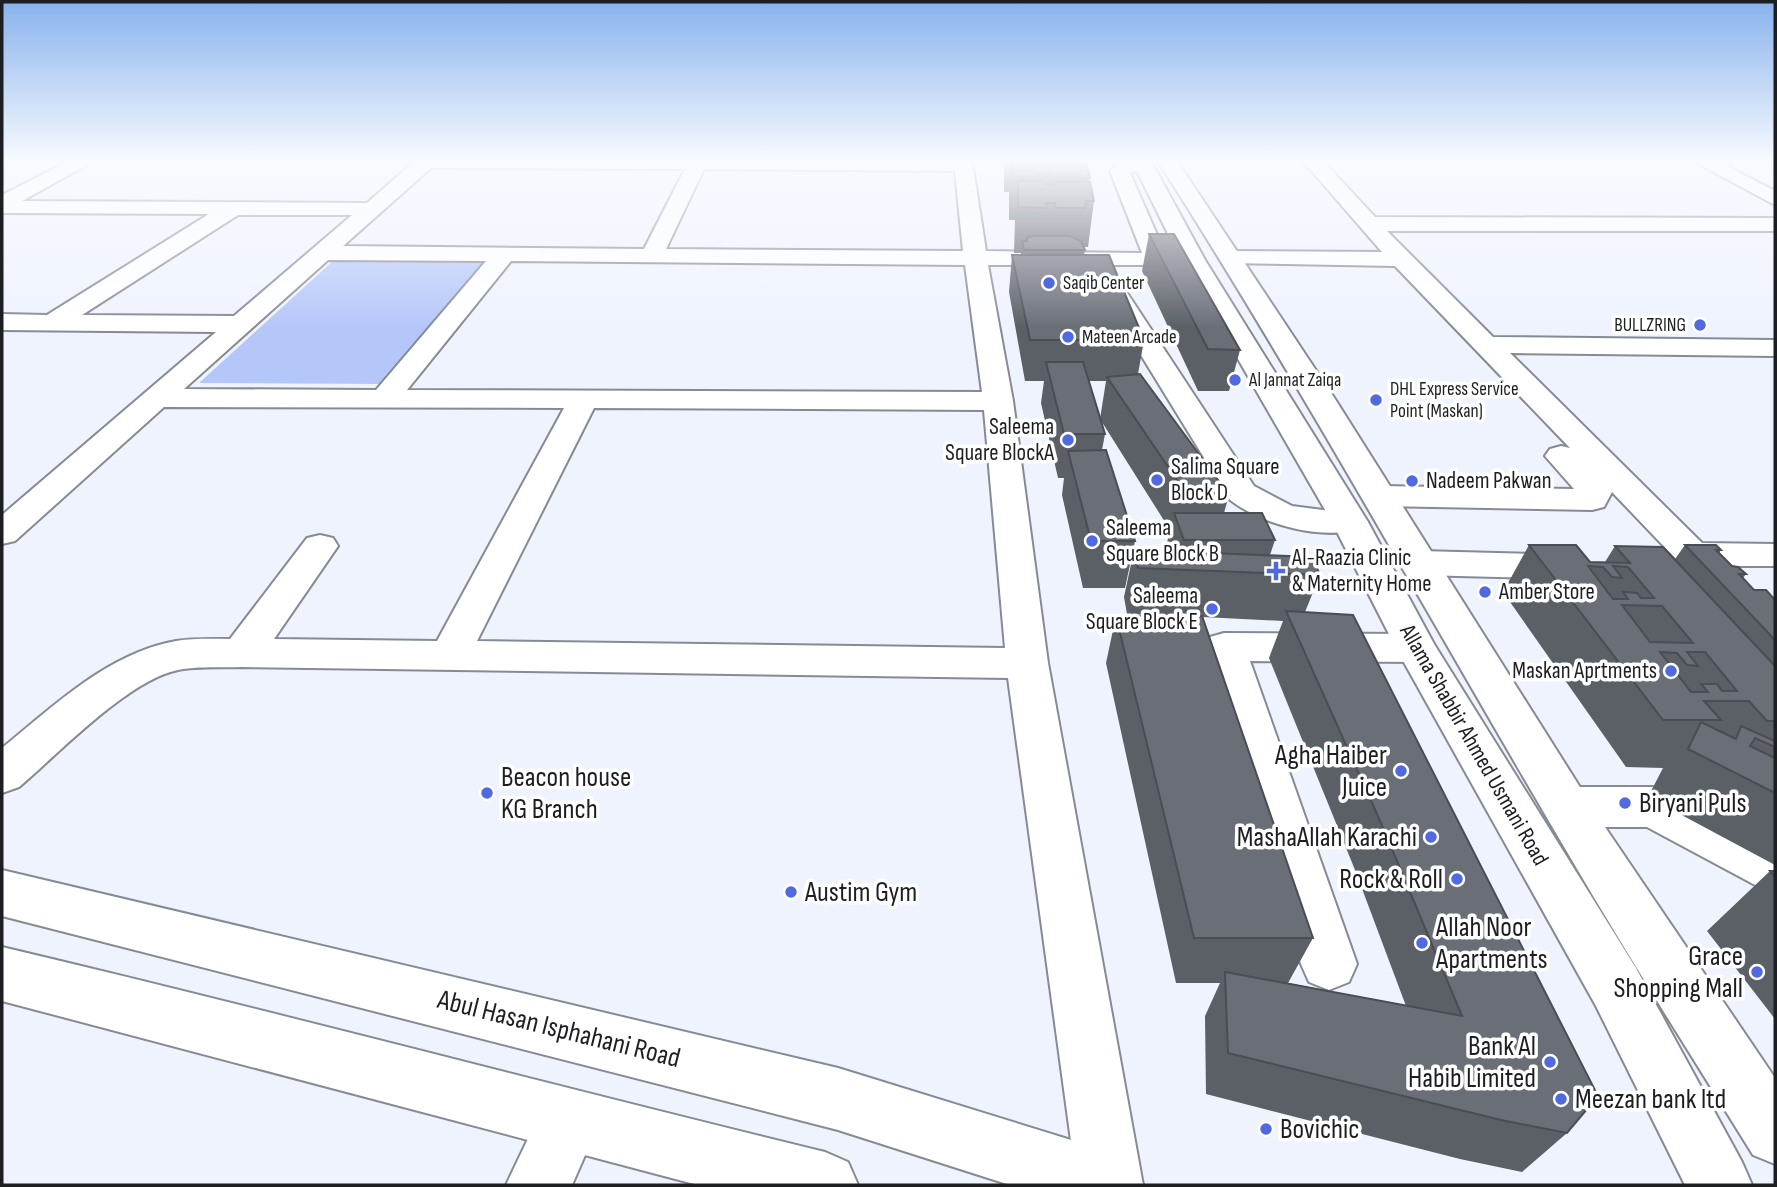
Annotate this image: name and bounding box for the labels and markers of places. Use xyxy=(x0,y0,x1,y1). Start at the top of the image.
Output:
place label: Saqib Center xyxy=(1063,272,1145,295)
marker: Saqib Center xyxy=(1041,275,1057,291)
place label: BULLZRING xyxy=(1614,314,1686,337)
marker: BULLZRING xyxy=(1692,317,1708,333)
place label: Mateen Arcade xyxy=(1082,326,1177,349)
marker: Mateen Arcade xyxy=(1060,329,1076,345)
place label: Al Jannat Zaiqa xyxy=(1248,369,1341,392)
marker: Al Jannat Zaiqa xyxy=(1227,372,1243,388)
place label: DHL Express Service Point (Maskan) xyxy=(1390,378,1519,423)
marker: DHL Express Service Point (Maskan) xyxy=(1368,392,1384,408)
place label: Saleema Square BlockA xyxy=(945,413,1054,467)
marker: Saleema Square BlockA xyxy=(1060,432,1076,448)
place label: Salima Square Block D xyxy=(1171,453,1279,507)
place label: Nadeem Pakwan xyxy=(1426,467,1552,495)
marker: Salima Square Block D xyxy=(1149,472,1165,488)
marker: Nadeem Pakwan xyxy=(1404,473,1420,489)
place label: Saleema Square Block B xyxy=(1106,514,1219,568)
marker: Saleema Square Block B xyxy=(1084,533,1100,549)
place label: Al-Raazia Clinic & Maternity Home xyxy=(1291,544,1431,598)
marker: Al-Raazia Clinic & Maternity Home xyxy=(1266,561,1286,581)
place label: Amber Store xyxy=(1498,578,1595,606)
place label: Saleema Square Block E xyxy=(1086,582,1198,636)
marker: Amber Store xyxy=(1477,584,1493,600)
marker: Saleema Square Block E xyxy=(1204,601,1220,617)
place label: Maskan Aprtments xyxy=(1512,657,1657,685)
marker: Maskan Aprtments xyxy=(1663,663,1679,679)
place label: Agha Haiber Juice xyxy=(1274,739,1387,804)
place label: Beacon house KG Branch xyxy=(501,761,631,826)
marker: Agha Haiber Juice xyxy=(1393,763,1409,779)
marker: Beacon house KG Branch xyxy=(479,785,495,801)
place label: Biryani Puls xyxy=(1639,787,1747,820)
marker: Biryani Puls xyxy=(1617,795,1633,811)
place label: MashaAllah Karachi xyxy=(1237,821,1417,854)
marker: MashaAllah Karachi xyxy=(1423,829,1439,845)
place label: Rock & Roll xyxy=(1339,863,1443,896)
marker: Rock & Roll xyxy=(1449,871,1465,887)
place label: Austim Gym xyxy=(804,876,917,909)
marker: Austim Gym xyxy=(783,884,799,900)
place label: Allah Noor Apartments xyxy=(1435,911,1548,976)
marker: Allah Noor Apartments xyxy=(1414,935,1430,951)
place label: Grace Shopping Mall xyxy=(1614,940,1743,1005)
marker: Grace Shopping Mall xyxy=(1749,964,1765,980)
place label: Bank Al Habib Limited xyxy=(1408,1030,1536,1095)
marker: Bank Al Habib Limited xyxy=(1542,1054,1558,1070)
place label: Meezan bank ltd xyxy=(1575,1083,1726,1116)
marker: Meezan bank ltd xyxy=(1553,1091,1569,1107)
place label: Bovichic xyxy=(1280,1113,1360,1146)
marker: Bovichic xyxy=(1258,1121,1274,1137)

